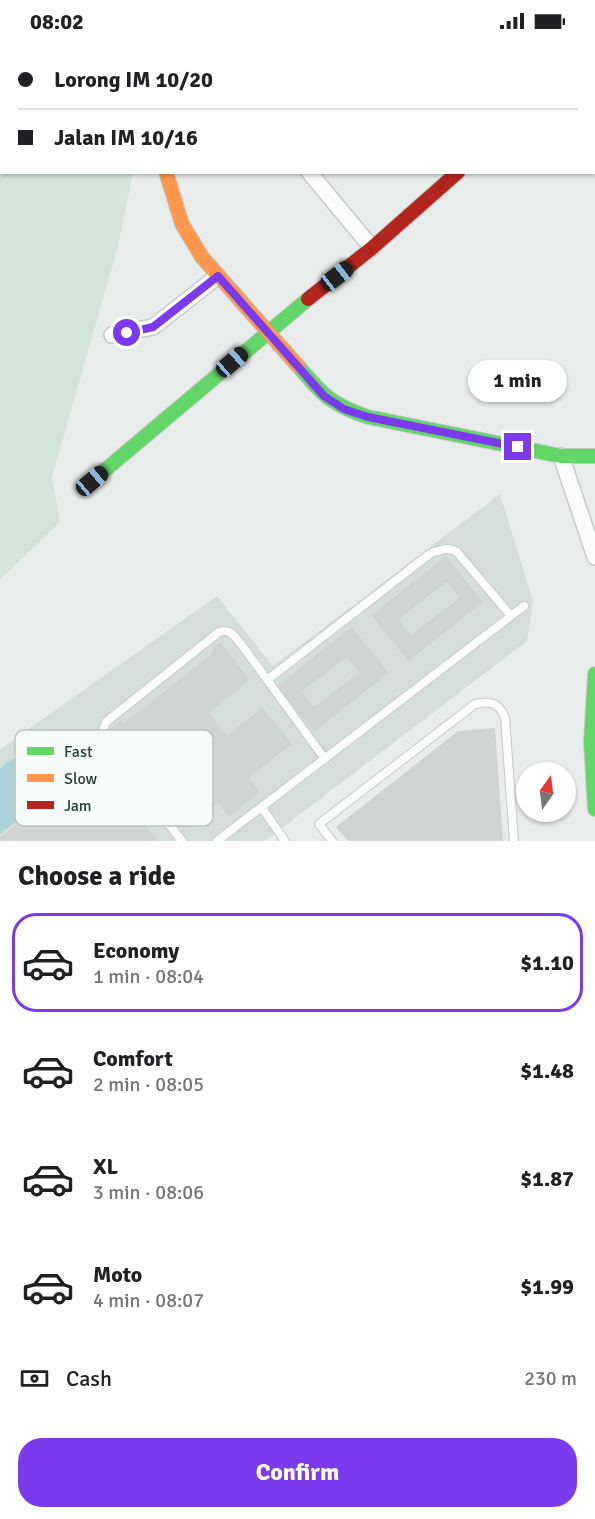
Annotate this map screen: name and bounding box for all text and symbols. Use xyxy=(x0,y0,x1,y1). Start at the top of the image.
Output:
text: 08:02 xyxy=(30,8,84,35)
text: Lorong IM 10/20 xyxy=(54,66,213,93)
text: Jalan IM 10/16 xyxy=(54,124,198,151)
car xyxy=(317,258,357,294)
route start xyxy=(113,319,140,346)
car xyxy=(213,343,251,381)
callout: 1 min xyxy=(468,360,568,402)
text: 1 min xyxy=(493,368,542,393)
route end xyxy=(504,433,531,460)
car xyxy=(72,463,112,499)
legend xyxy=(15,730,213,826)
text: Fast xyxy=(64,742,93,762)
north arrow xyxy=(516,762,576,822)
map controls xyxy=(516,762,576,822)
text: Slow xyxy=(64,769,98,789)
text: Jam xyxy=(64,796,92,816)
text: Choose a ride xyxy=(18,860,176,893)
icon: car xyxy=(21,936,75,990)
text: Economy xyxy=(93,937,179,964)
text: $1.10 xyxy=(520,949,574,976)
text: 1 min · 08:04 xyxy=(93,964,204,989)
icon: car xyxy=(21,1044,75,1098)
text: Comfort xyxy=(93,1045,173,1072)
text: $1.48 xyxy=(520,1057,574,1084)
text: 2 min · 08:05 xyxy=(93,1072,204,1097)
icon: car xyxy=(21,1152,75,1206)
text: XL xyxy=(93,1153,118,1180)
text: $1.87 xyxy=(520,1165,574,1192)
text: 3 min · 08:06 xyxy=(93,1180,204,1205)
icon: car xyxy=(21,1260,75,1314)
text: Moto xyxy=(93,1261,142,1288)
text: $1.99 xyxy=(520,1273,574,1300)
text: 4 min · 08:07 xyxy=(93,1288,204,1313)
icon: cash xyxy=(18,1362,51,1395)
text: Cash xyxy=(66,1365,112,1392)
text: 230 m xyxy=(524,1366,577,1391)
button: Confirm xyxy=(18,1438,577,1507)

